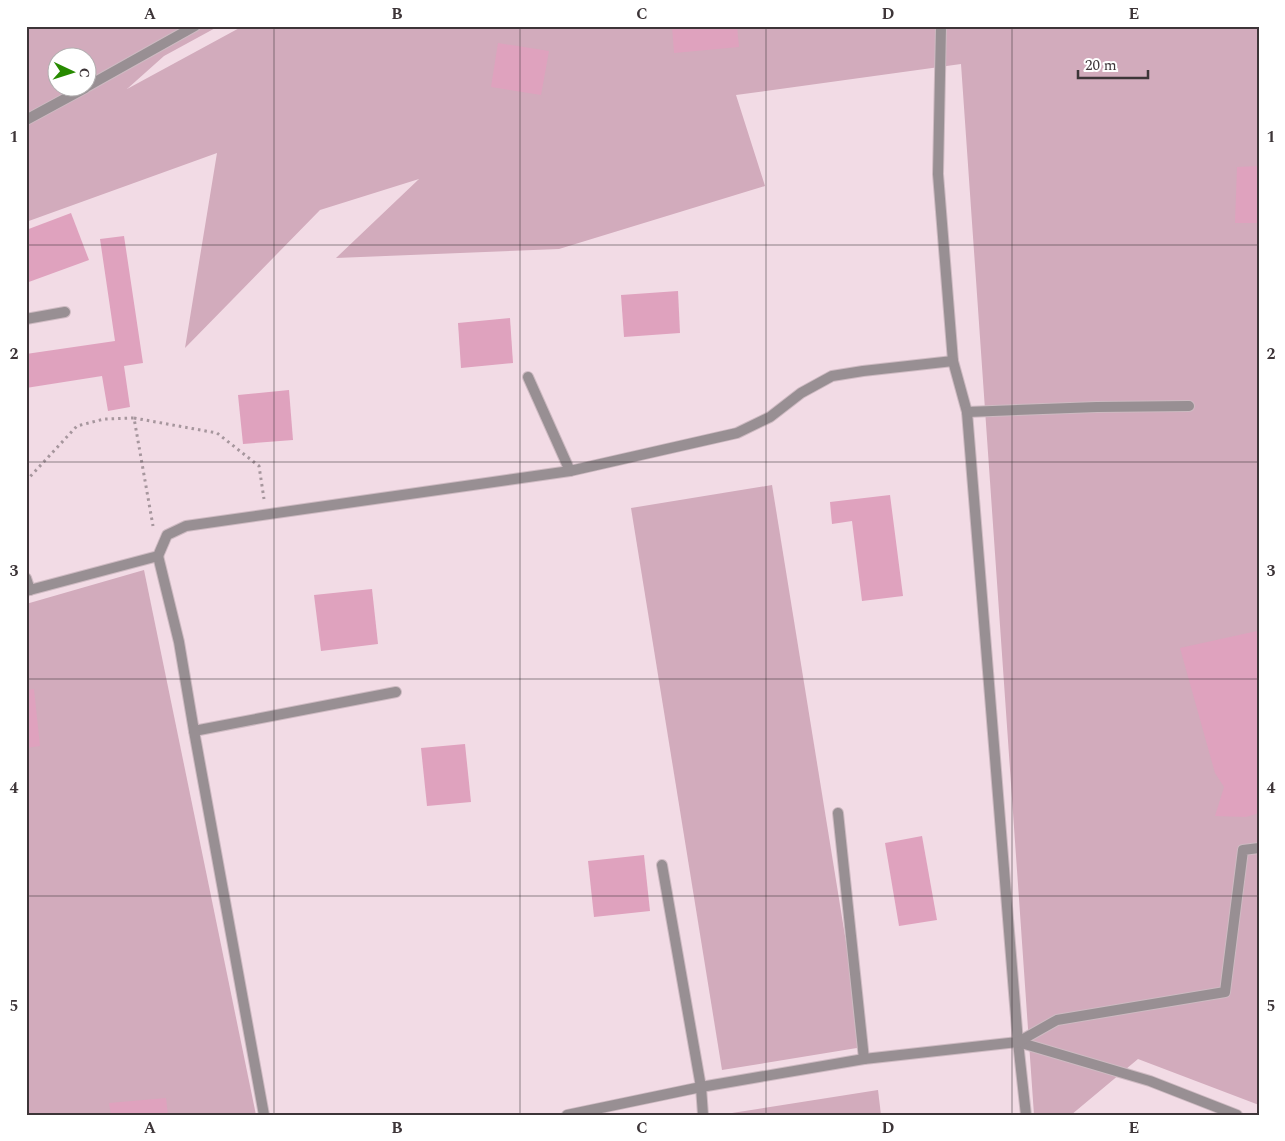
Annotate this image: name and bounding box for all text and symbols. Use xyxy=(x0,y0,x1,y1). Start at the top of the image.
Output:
text: A xyxy=(144,2,157,26)
text: B xyxy=(391,2,403,26)
text: C xyxy=(636,2,648,26)
text: D xyxy=(882,2,895,26)
text: E xyxy=(1129,2,1139,26)
north arrow xyxy=(48,48,98,98)
scale bar xyxy=(1078,48,1148,80)
text: 20 m xyxy=(1085,54,1117,77)
text: С xyxy=(74,67,95,79)
text: 1 xyxy=(10,125,18,149)
text: 1 xyxy=(1267,125,1275,149)
text: 2 xyxy=(10,342,19,366)
text: 2 xyxy=(1267,342,1276,366)
text: 3 xyxy=(10,559,19,583)
text: 3 xyxy=(1267,559,1276,583)
text: 4 xyxy=(10,776,19,800)
text: 4 xyxy=(1267,776,1276,800)
text: 5 xyxy=(10,994,18,1018)
text: 5 xyxy=(1267,994,1275,1018)
text: A xyxy=(144,1116,157,1140)
text: B xyxy=(391,1116,403,1140)
text: C xyxy=(636,1116,648,1140)
text: D xyxy=(882,1116,895,1140)
text: E xyxy=(1129,1116,1139,1140)

